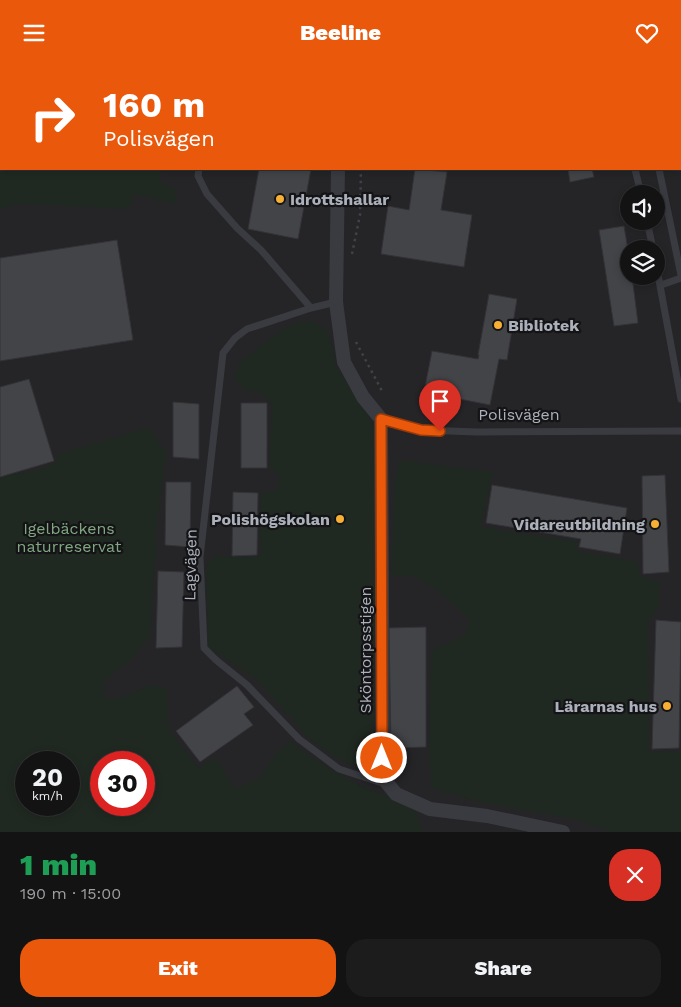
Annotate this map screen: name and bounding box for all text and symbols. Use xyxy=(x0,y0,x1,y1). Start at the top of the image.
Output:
icon: menu xyxy=(20,19,48,47)
icon: heart xyxy=(633,19,661,47)
text: Beeline xyxy=(300,20,381,45)
text: 160 m xyxy=(103,84,205,126)
icon: right xyxy=(20,85,85,150)
text: Polisvägen xyxy=(103,126,215,151)
map controls xyxy=(620,185,665,285)
button: sound xyxy=(620,185,665,230)
place label: Idrottshallar xyxy=(290,190,389,209)
marker: Idrottshallar xyxy=(274,193,286,205)
button: layers xyxy=(620,240,665,285)
place label: Bibliotek xyxy=(508,316,579,335)
marker: Bibliotek xyxy=(492,319,504,331)
pin xyxy=(419,380,461,431)
icon: arrive xyxy=(426,387,454,415)
street label: Polisvägen xyxy=(478,405,560,424)
place label: Polishögskolan xyxy=(211,510,330,529)
marker: Polishögskolan xyxy=(334,513,346,525)
place label: Vidareutbildning xyxy=(514,515,645,534)
marker: Vidareutbildning xyxy=(649,518,661,530)
park label: Igelbäckens naturreservat xyxy=(17,519,122,556)
street label: Lagvägen xyxy=(180,529,201,601)
street label: Sköntorpsstigen xyxy=(356,587,375,713)
place label: Lärarnas hus xyxy=(555,697,657,716)
marker: Lärarnas hus xyxy=(661,700,673,712)
position arrow xyxy=(355,731,407,783)
speed limit sign: 30 xyxy=(90,751,155,816)
text: 20 xyxy=(32,763,63,792)
text: km/h xyxy=(32,789,63,803)
text: 1 min xyxy=(20,847,97,882)
button: close xyxy=(609,849,661,901)
text: 190 m · 15:00 xyxy=(20,884,121,903)
button: Exit xyxy=(20,939,336,997)
button: Share xyxy=(346,939,661,997)

